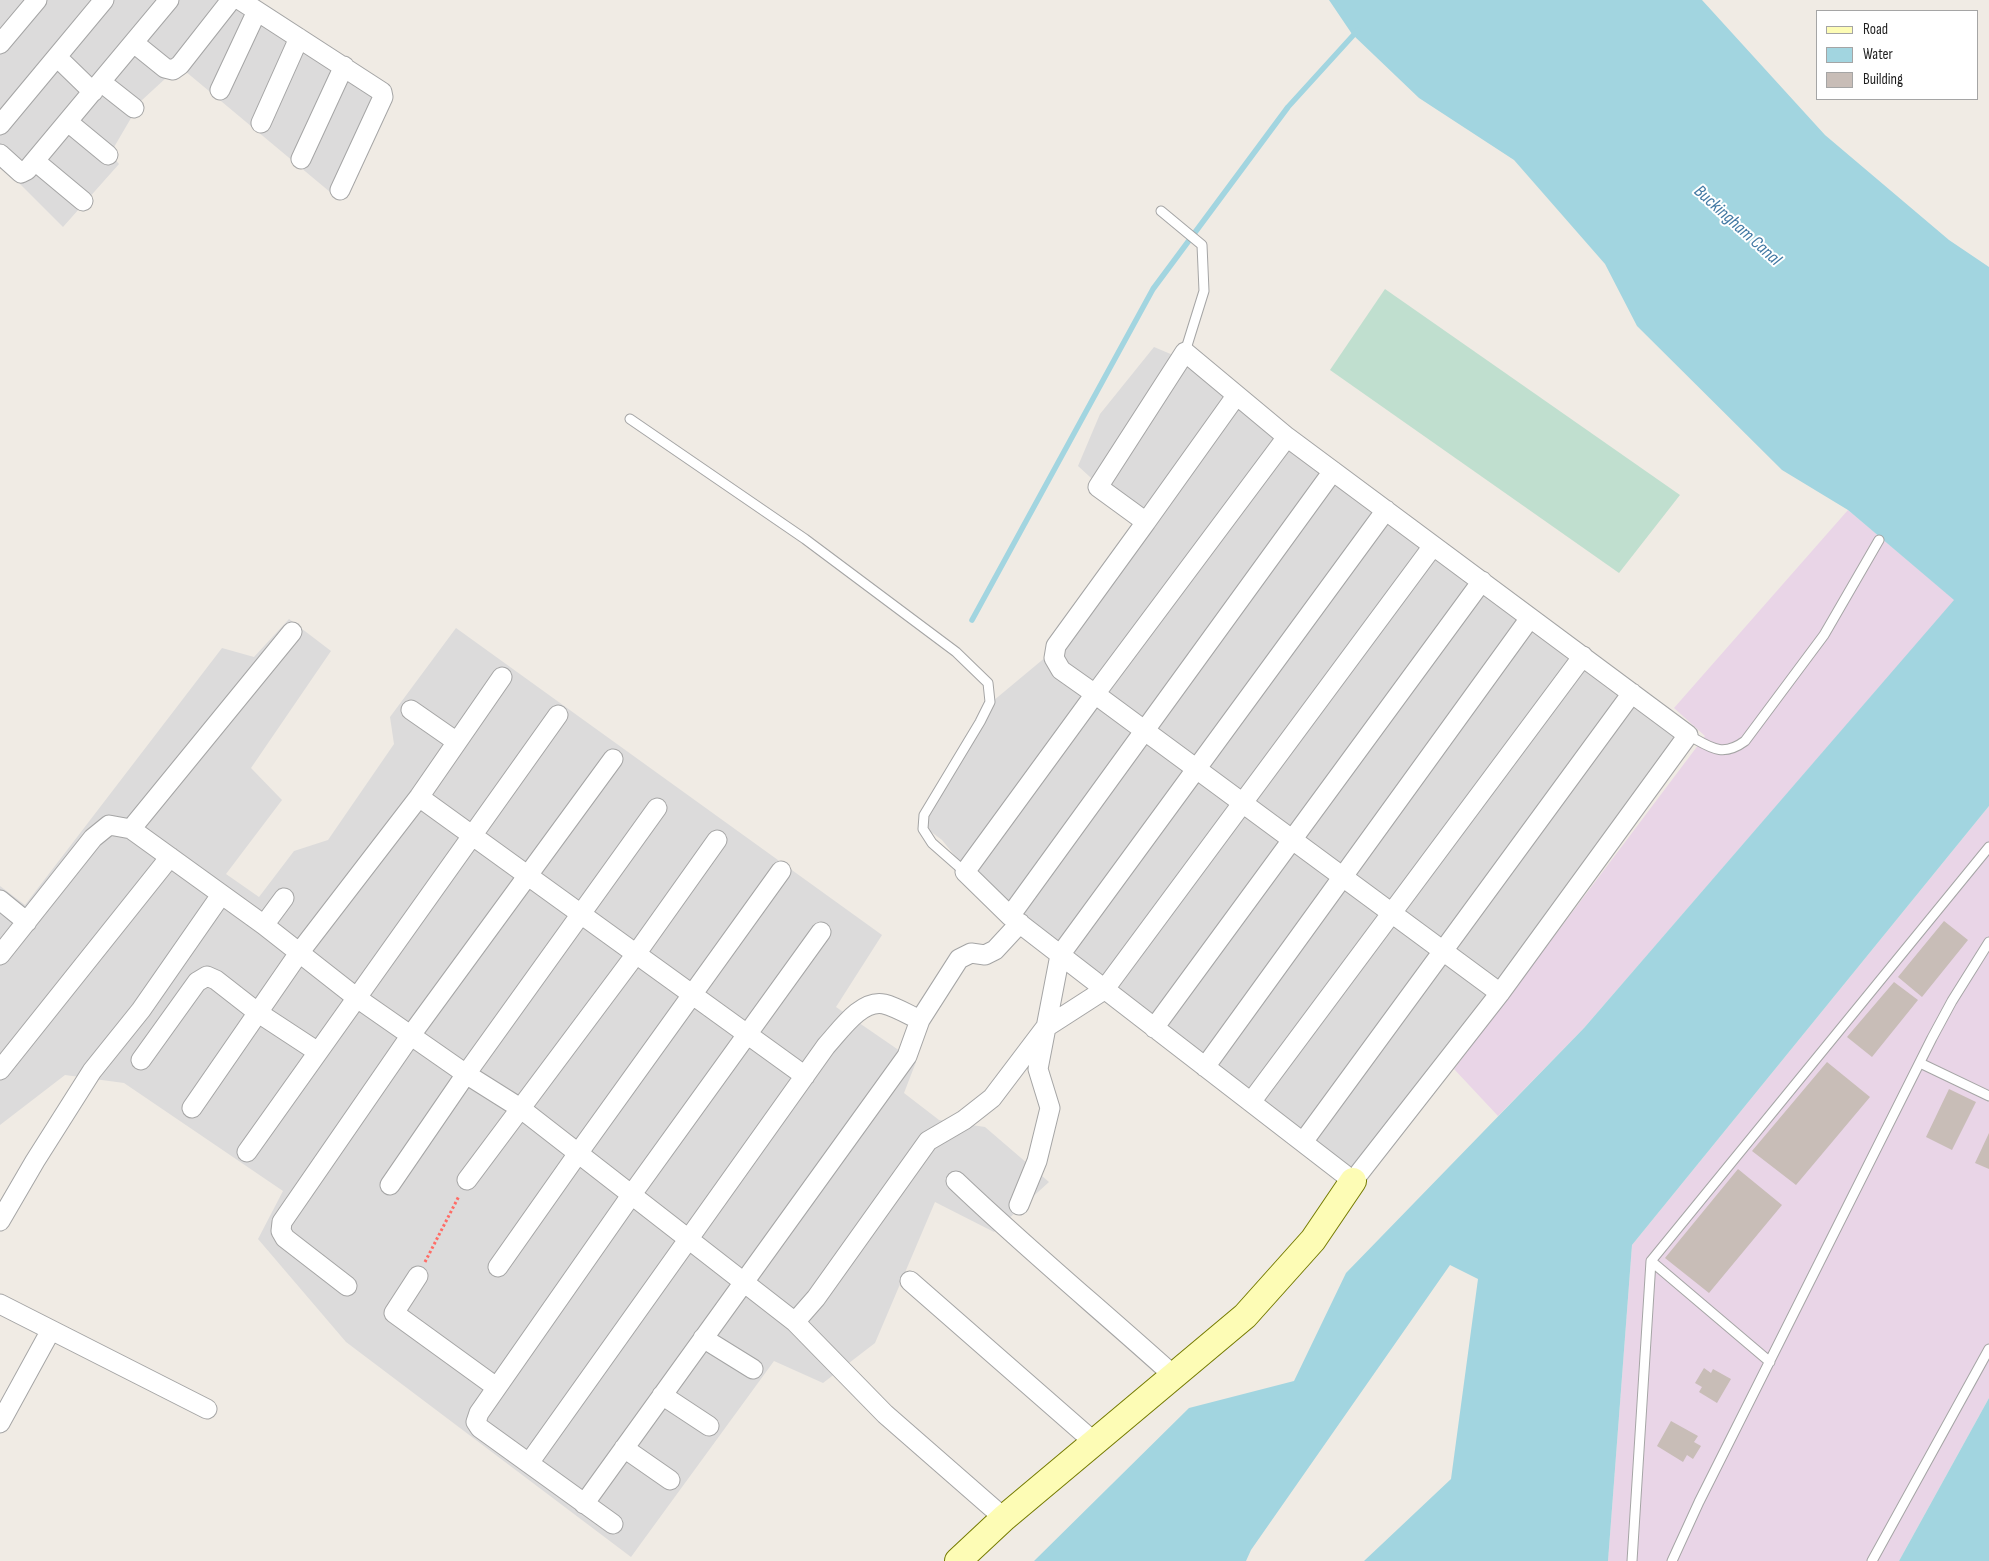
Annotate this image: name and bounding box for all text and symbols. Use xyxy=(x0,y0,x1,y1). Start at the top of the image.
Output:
legend xyxy=(1816,10,1979,100)
text: Road xyxy=(1863,20,1888,39)
text: Water xyxy=(1863,45,1893,64)
text: Building xyxy=(1863,70,1903,89)
water label: Buckingham Canal xyxy=(1689,181,1785,271)

